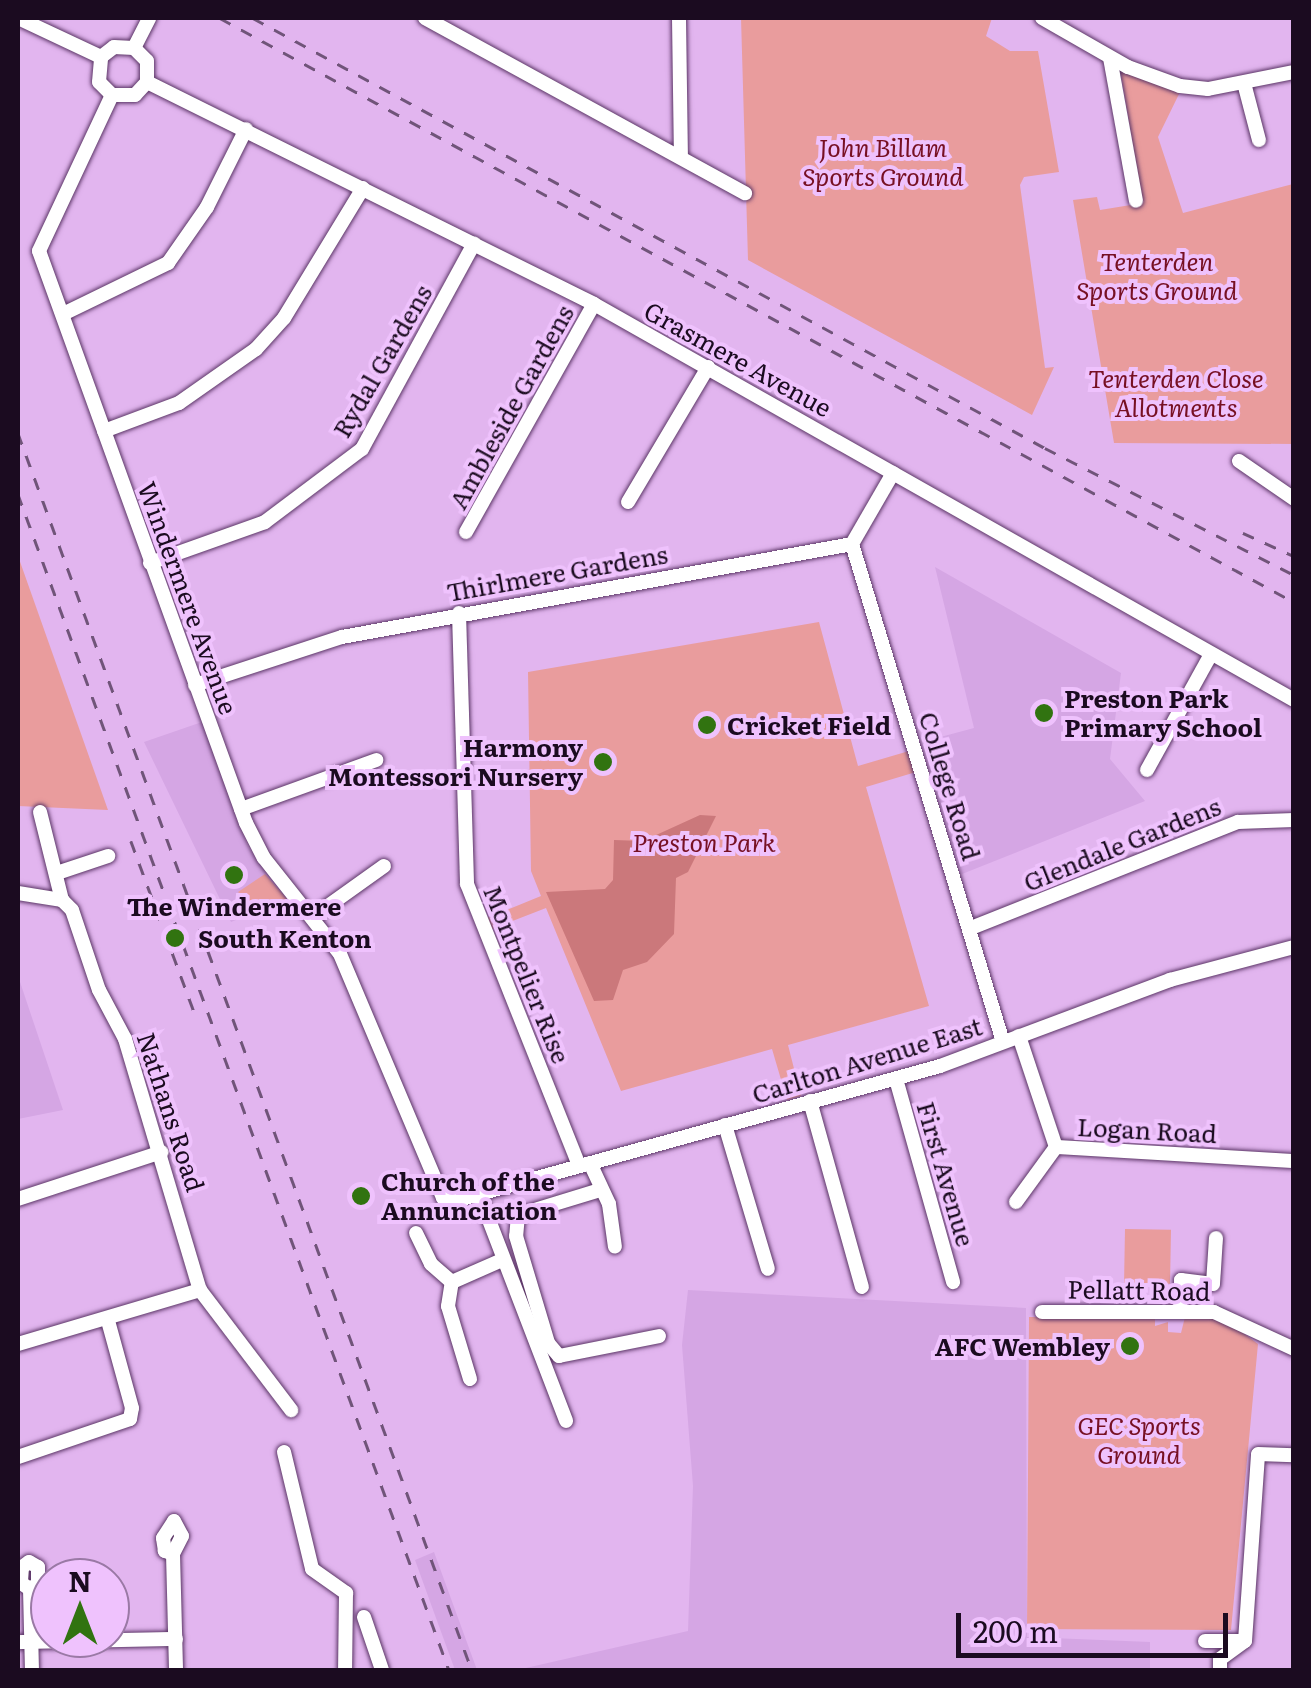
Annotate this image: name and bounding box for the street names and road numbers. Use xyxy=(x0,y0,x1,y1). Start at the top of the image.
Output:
street label: Rydal Gardens xyxy=(326,279,438,443)
street label: Grasmere Avenue xyxy=(639,295,837,423)
street label: Ambleside Gardens xyxy=(442,300,580,514)
street label: Windermere Avenue xyxy=(132,478,244,718)
street label: Thirlmere Gardens xyxy=(444,539,670,607)
street label: College Road xyxy=(913,708,987,864)
street label: Glendale Gardens xyxy=(1019,791,1225,897)
street label: Montpelier Rise xyxy=(478,881,576,1067)
street label: Carlton Avenue East xyxy=(748,1011,986,1109)
street label: Nathans Road xyxy=(131,1029,211,1195)
street label: First Avenue xyxy=(911,1098,981,1250)
street label: Logan Road xyxy=(1076,1111,1218,1149)
street label: Pellatt Road xyxy=(1067,1274,1211,1306)

